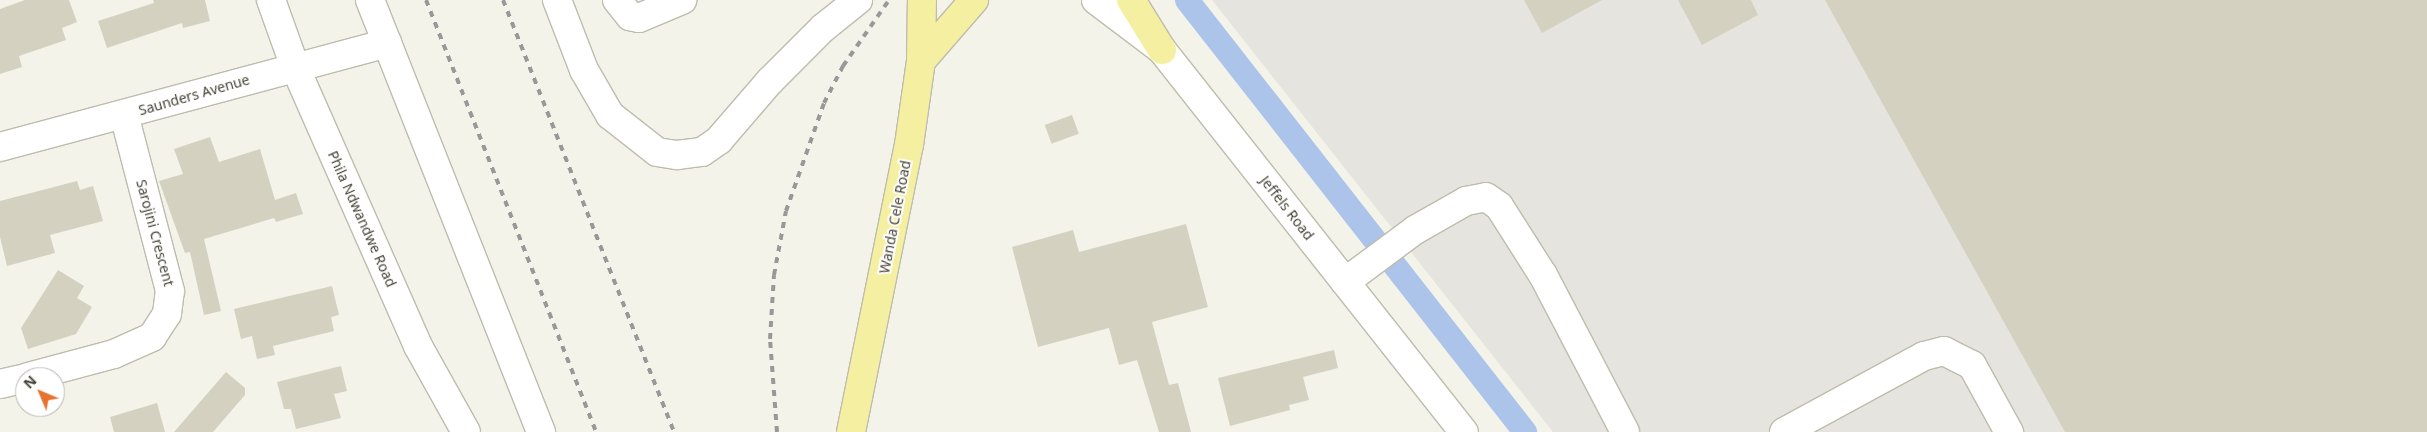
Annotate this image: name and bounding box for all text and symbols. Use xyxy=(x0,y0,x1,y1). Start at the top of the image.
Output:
street label: Saunders Avenue xyxy=(137,71,251,119)
street label: Phila Ndwandwe Road xyxy=(324,148,400,290)
street label: Wanda Cele Road xyxy=(876,159,914,275)
street label: Jeffels Road xyxy=(1257,173,1317,243)
street label: Sarojini Crescent xyxy=(133,178,177,288)
north arrow xyxy=(15,367,65,417)
text: N xyxy=(19,371,40,392)

